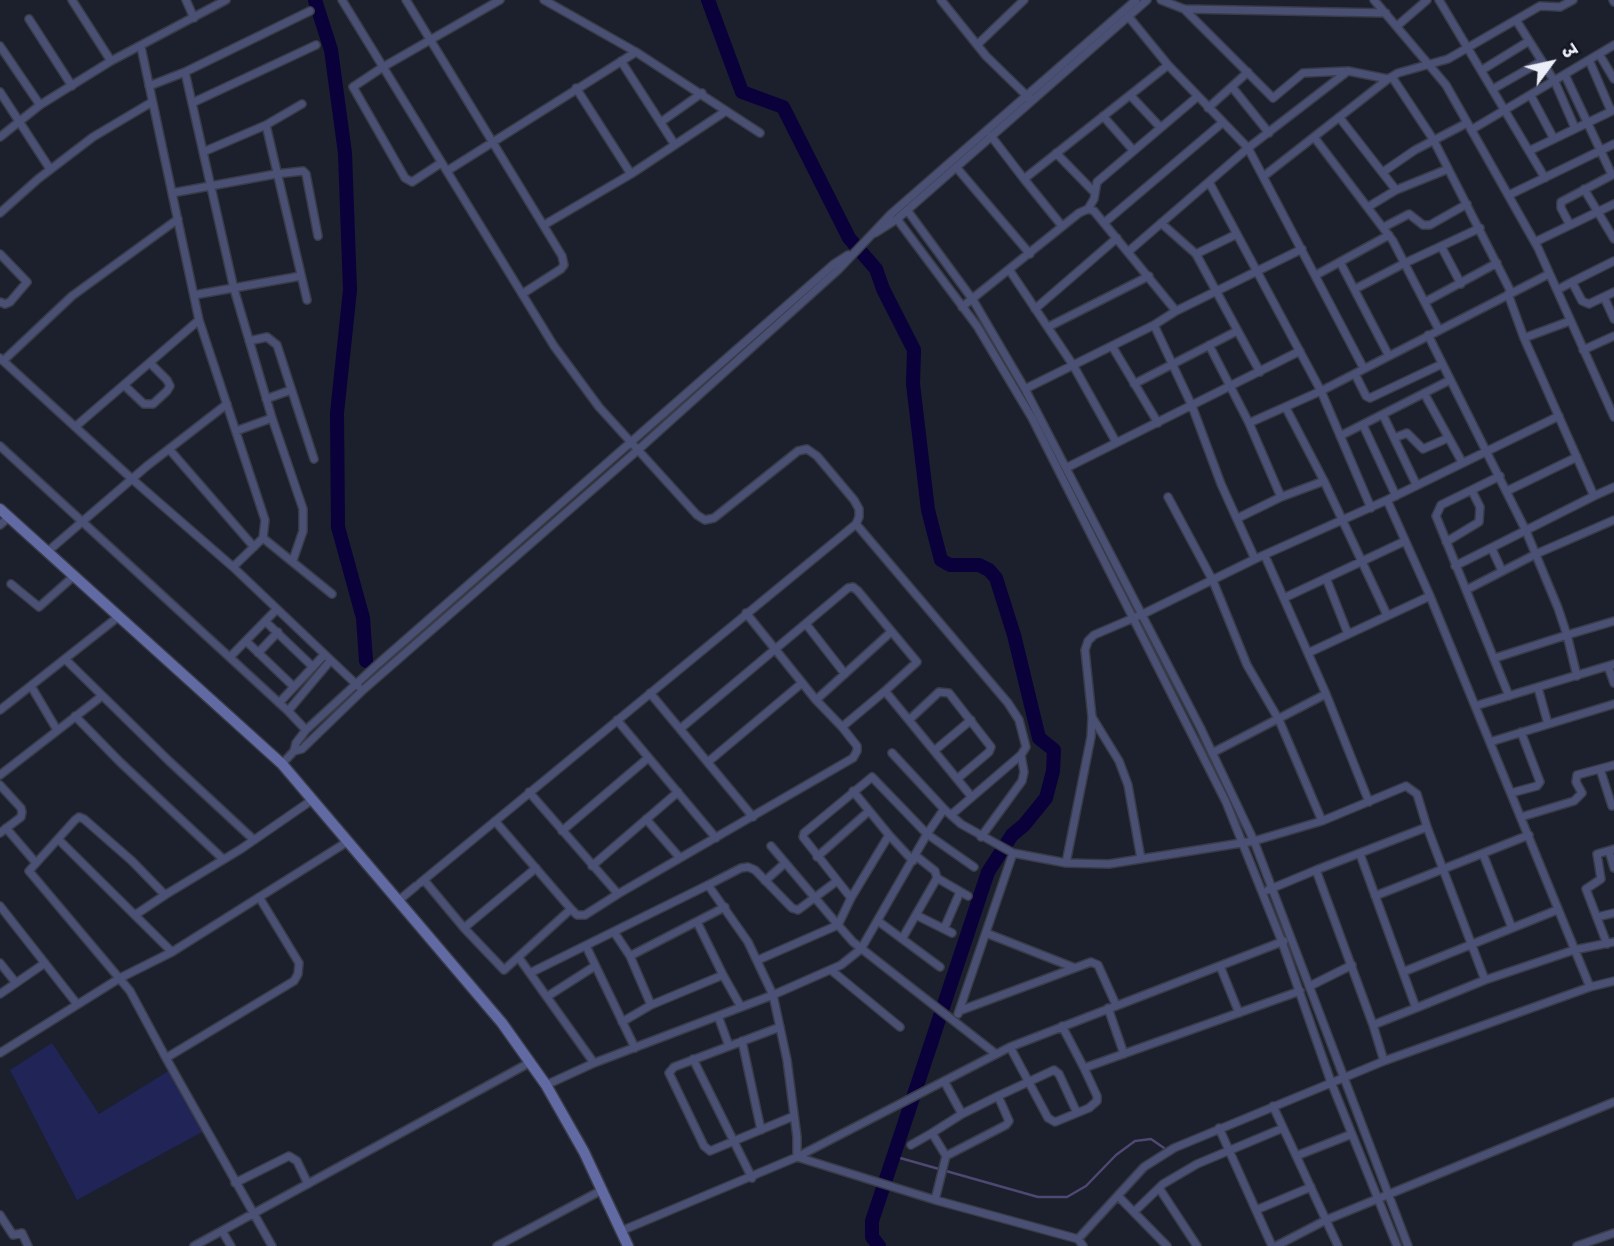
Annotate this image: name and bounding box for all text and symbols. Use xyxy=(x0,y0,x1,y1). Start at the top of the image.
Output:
north arrow xyxy=(1516,28,1586,98)
text: उ xyxy=(1555,39,1583,63)

